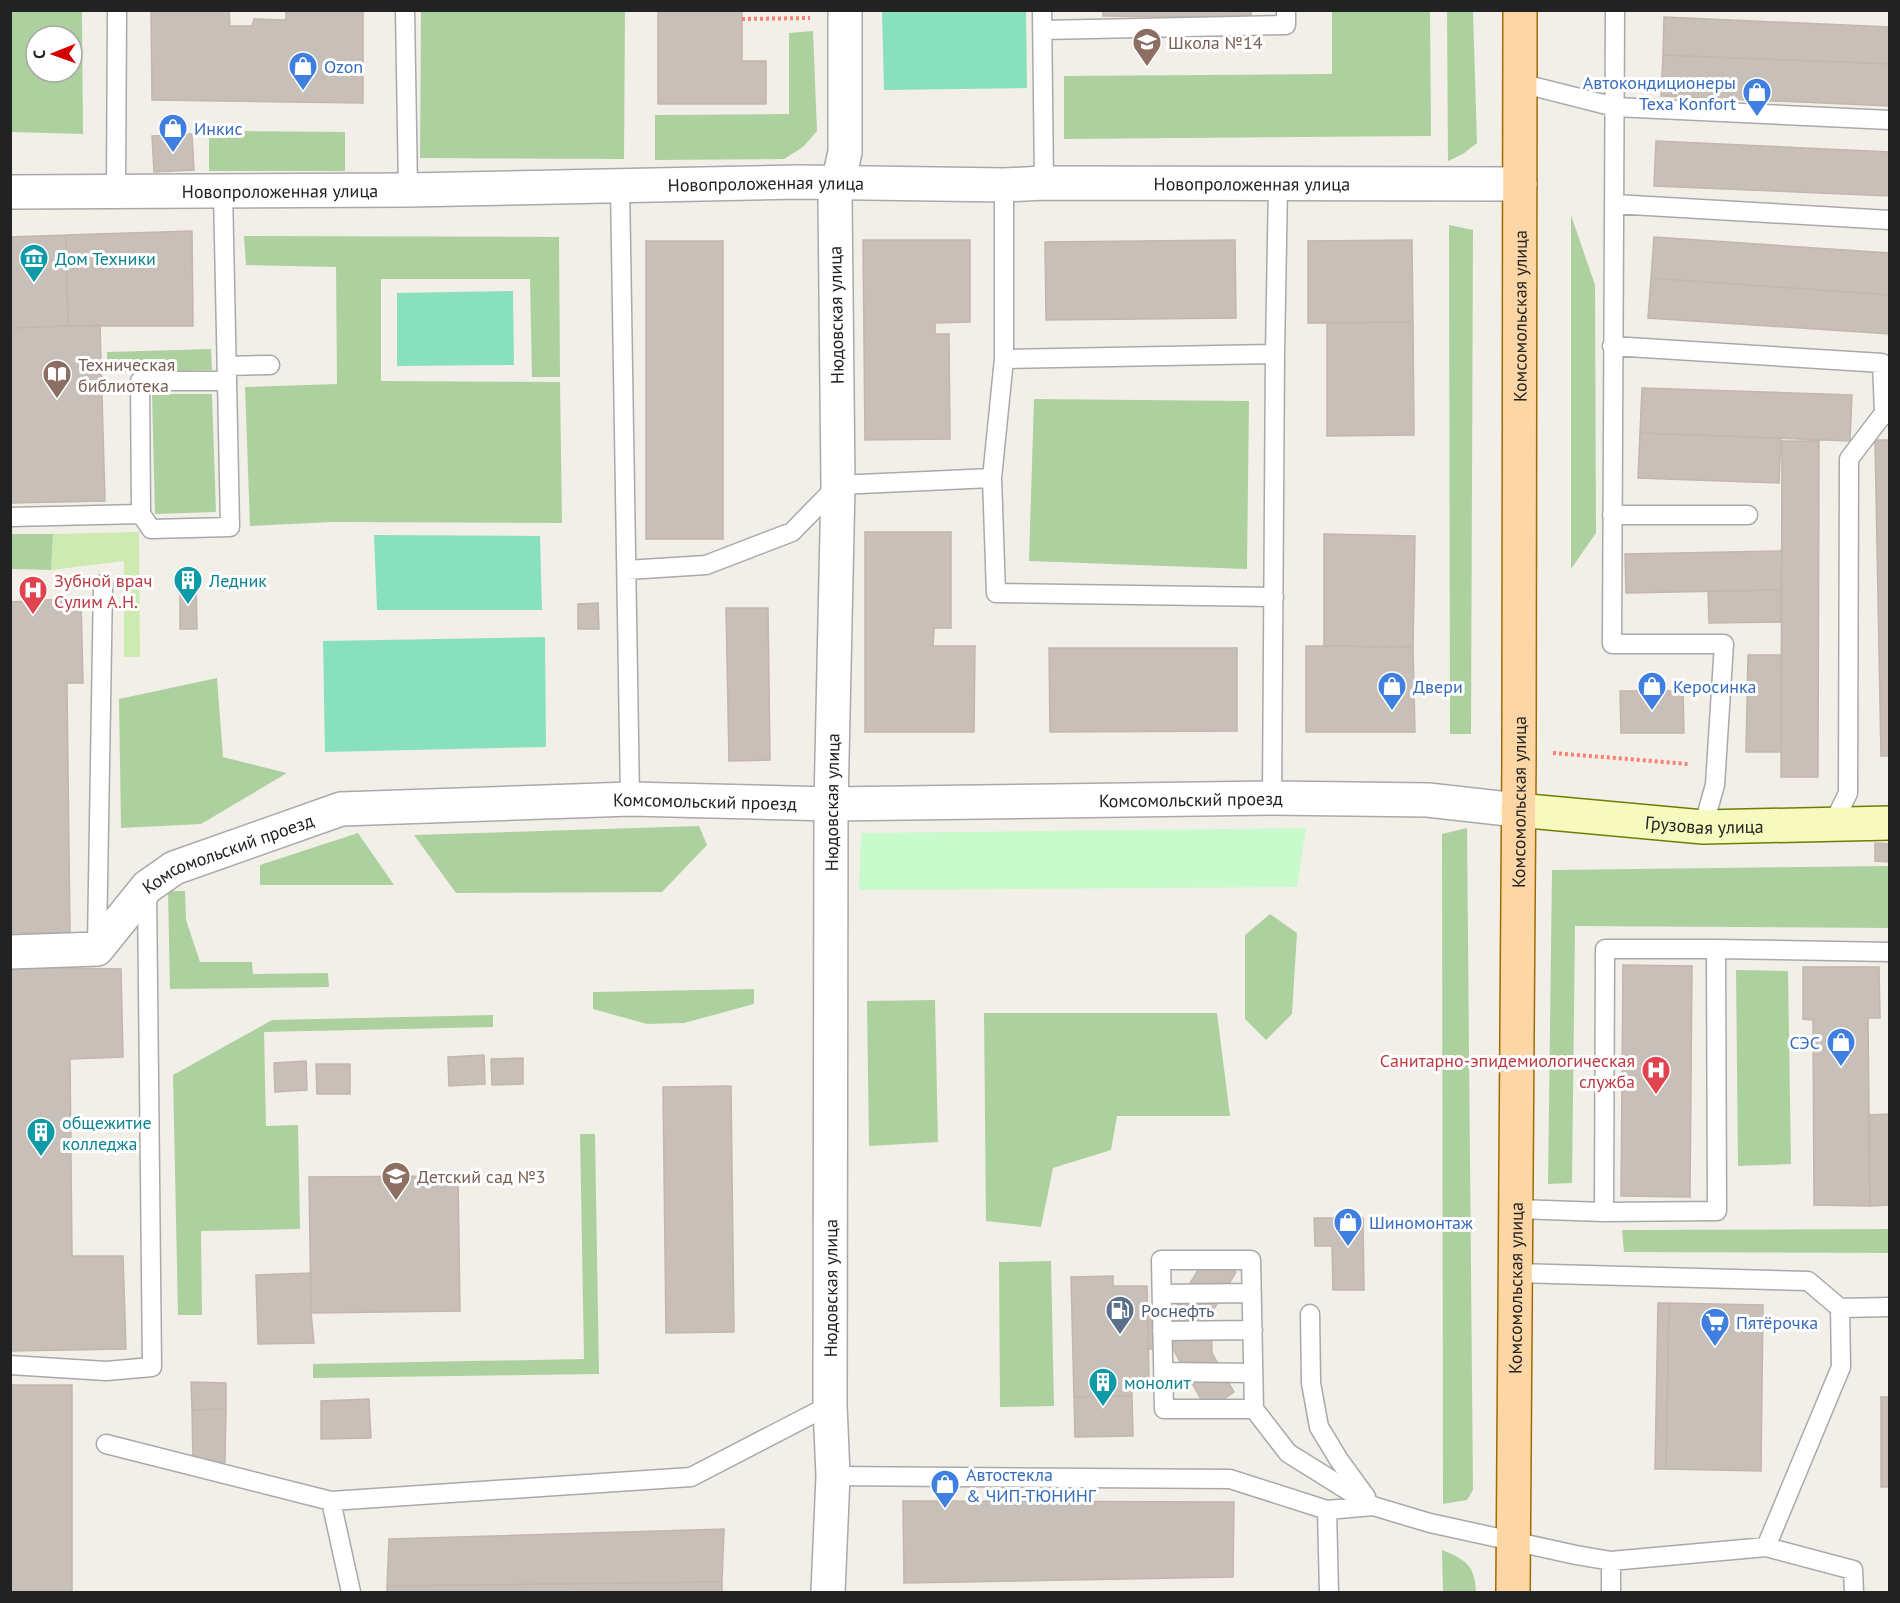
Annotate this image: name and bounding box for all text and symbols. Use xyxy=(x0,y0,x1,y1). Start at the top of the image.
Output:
north arrow xyxy=(24,24,84,84)
school or university icon: Школа №14 xyxy=(1131,26,1163,68)
place label: Школа №14 xyxy=(1168,31,1263,54)
text: С xyxy=(29,50,49,59)
shop icon: Ozon xyxy=(287,50,319,92)
place label: Ozon xyxy=(324,55,363,78)
place label: Автокондиционеры Texa Konfort xyxy=(1583,71,1736,115)
shop icon: Автокондиционеры Texa Konfort xyxy=(1741,76,1773,118)
shop icon: Инкис xyxy=(157,112,189,154)
place label: Инкис xyxy=(194,117,243,140)
street label: Новопроложенная улица xyxy=(667,170,864,196)
street label: Новопроложенная улица xyxy=(1154,172,1350,195)
street label: Новопроложенная улица xyxy=(182,179,378,203)
street label: Комсомольская улица xyxy=(1508,230,1531,402)
museum icon: Дом Техники xyxy=(18,242,50,284)
street label: Нюдовская улица xyxy=(823,246,849,384)
place label: Дом Техники xyxy=(55,247,156,270)
place label: Техническая библиотека xyxy=(78,353,175,397)
library icon: Техническая библиотека xyxy=(41,358,73,400)
building icon: Ледник xyxy=(172,564,204,606)
place label: Зубной врач Сулим А.Н. xyxy=(54,569,152,613)
place label: Ледник xyxy=(208,569,267,592)
hospital icon: Зубной врач Сулим А.Н. xyxy=(17,574,49,616)
shop icon: Двери xyxy=(1376,670,1408,712)
shop icon: Керосинка xyxy=(1636,670,1668,712)
place label: Двери xyxy=(1413,675,1463,698)
place label: Керосинка xyxy=(1673,675,1757,698)
street label: Комсомольская улица xyxy=(1507,716,1531,888)
street label: Нюдовская улица xyxy=(819,733,844,871)
street label: Комсомольский проезд xyxy=(1099,786,1283,812)
street label: Комсомольский проезд xyxy=(613,787,797,815)
street label: Комсомольский проезд xyxy=(137,808,317,899)
street label: Грузовая улица xyxy=(1644,810,1764,839)
shop icon: СЭС xyxy=(1825,1026,1857,1068)
place label: СЭС xyxy=(1789,1031,1820,1054)
place label: Санитарно-эпидемиологическая служба xyxy=(1380,1049,1635,1093)
hospital icon: Санитарно-эпидемиологическая служба xyxy=(1640,1054,1672,1096)
place label: общежитие колледжа xyxy=(62,1111,152,1155)
building icon: общежитие колледжа xyxy=(25,1116,57,1158)
school or university icon: Детский сад №3 xyxy=(380,1160,412,1202)
place label: Детский сад №3 xyxy=(417,1165,546,1188)
street label: Комсомольская улица xyxy=(1503,1202,1527,1374)
shop icon: Шиномонтаж xyxy=(1332,1206,1364,1248)
place label: Шиномонтаж xyxy=(1369,1211,1473,1234)
street label: Нюдовская улица xyxy=(819,1219,842,1357)
fuel station icon: Роснефть xyxy=(1104,1294,1136,1336)
place label: Роснефть xyxy=(1141,1299,1214,1322)
supermarket icon: Пятёрочка xyxy=(1699,1306,1731,1348)
place label: Пятёрочка xyxy=(1736,1311,1818,1334)
building icon: монолит xyxy=(1087,1366,1119,1408)
place label: монолит xyxy=(1124,1371,1191,1394)
place label: Автостекла & ЧИП-ТЮНИНГ xyxy=(966,1463,1097,1507)
shop icon: Автостекла & ЧИП-ТЮНИНГ xyxy=(929,1468,961,1510)

